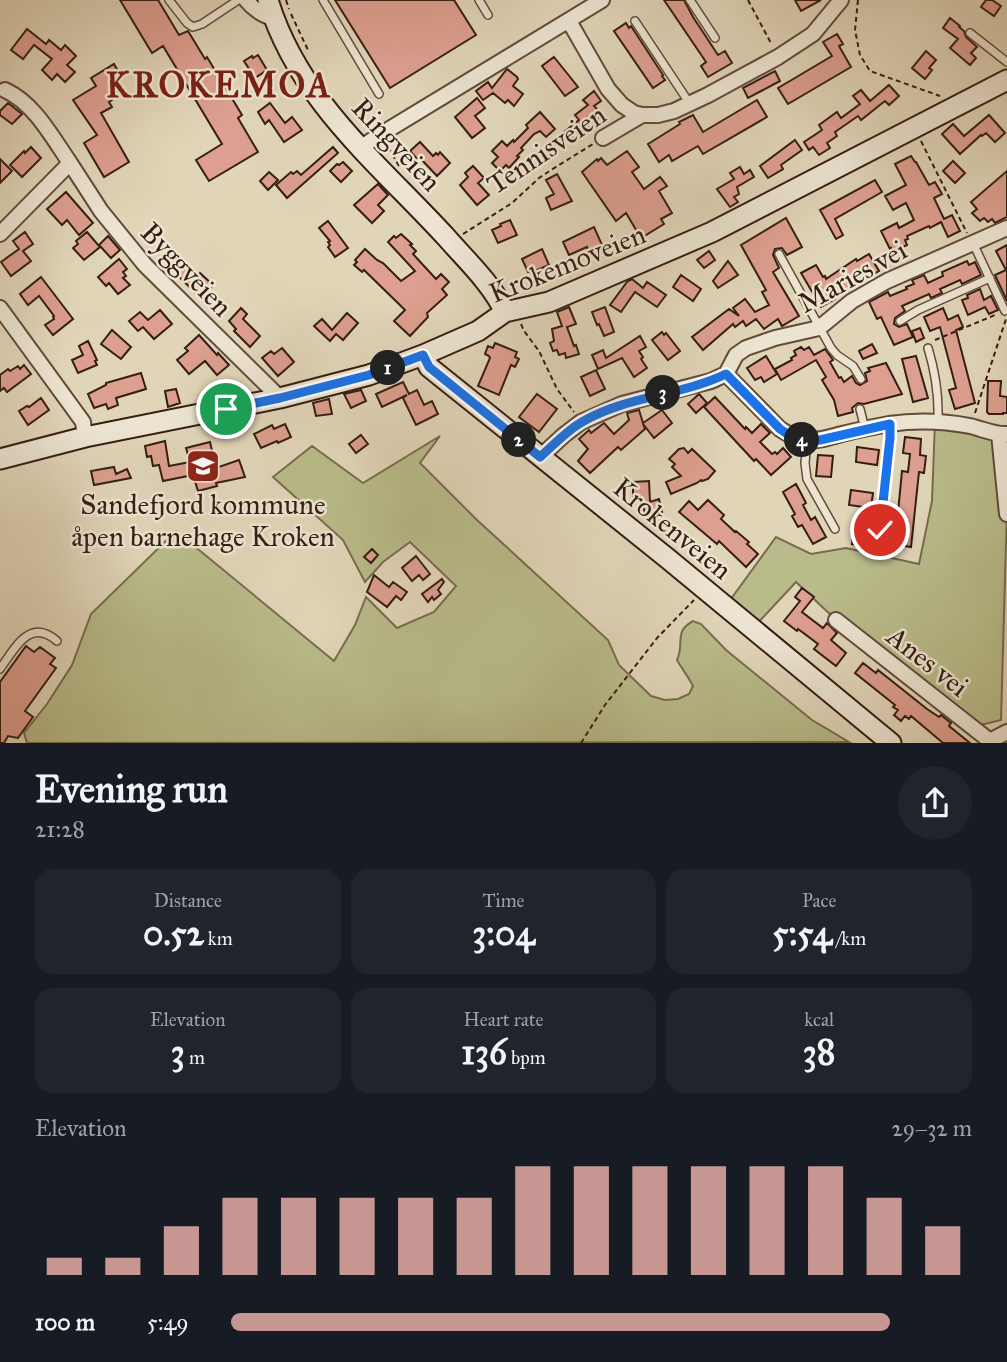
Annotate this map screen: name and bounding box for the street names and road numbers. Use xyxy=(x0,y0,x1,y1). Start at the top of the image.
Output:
street label: Ringveien xyxy=(345,90,449,198)
street label: Tennisveien xyxy=(480,97,612,202)
street label: Byggveien xyxy=(133,215,240,324)
street label: Krokemoveien xyxy=(484,216,650,311)
street label: Maries vei xyxy=(792,232,913,321)
street label: Krokenveien xyxy=(606,470,739,587)
street label: Anes vei xyxy=(879,618,976,704)

